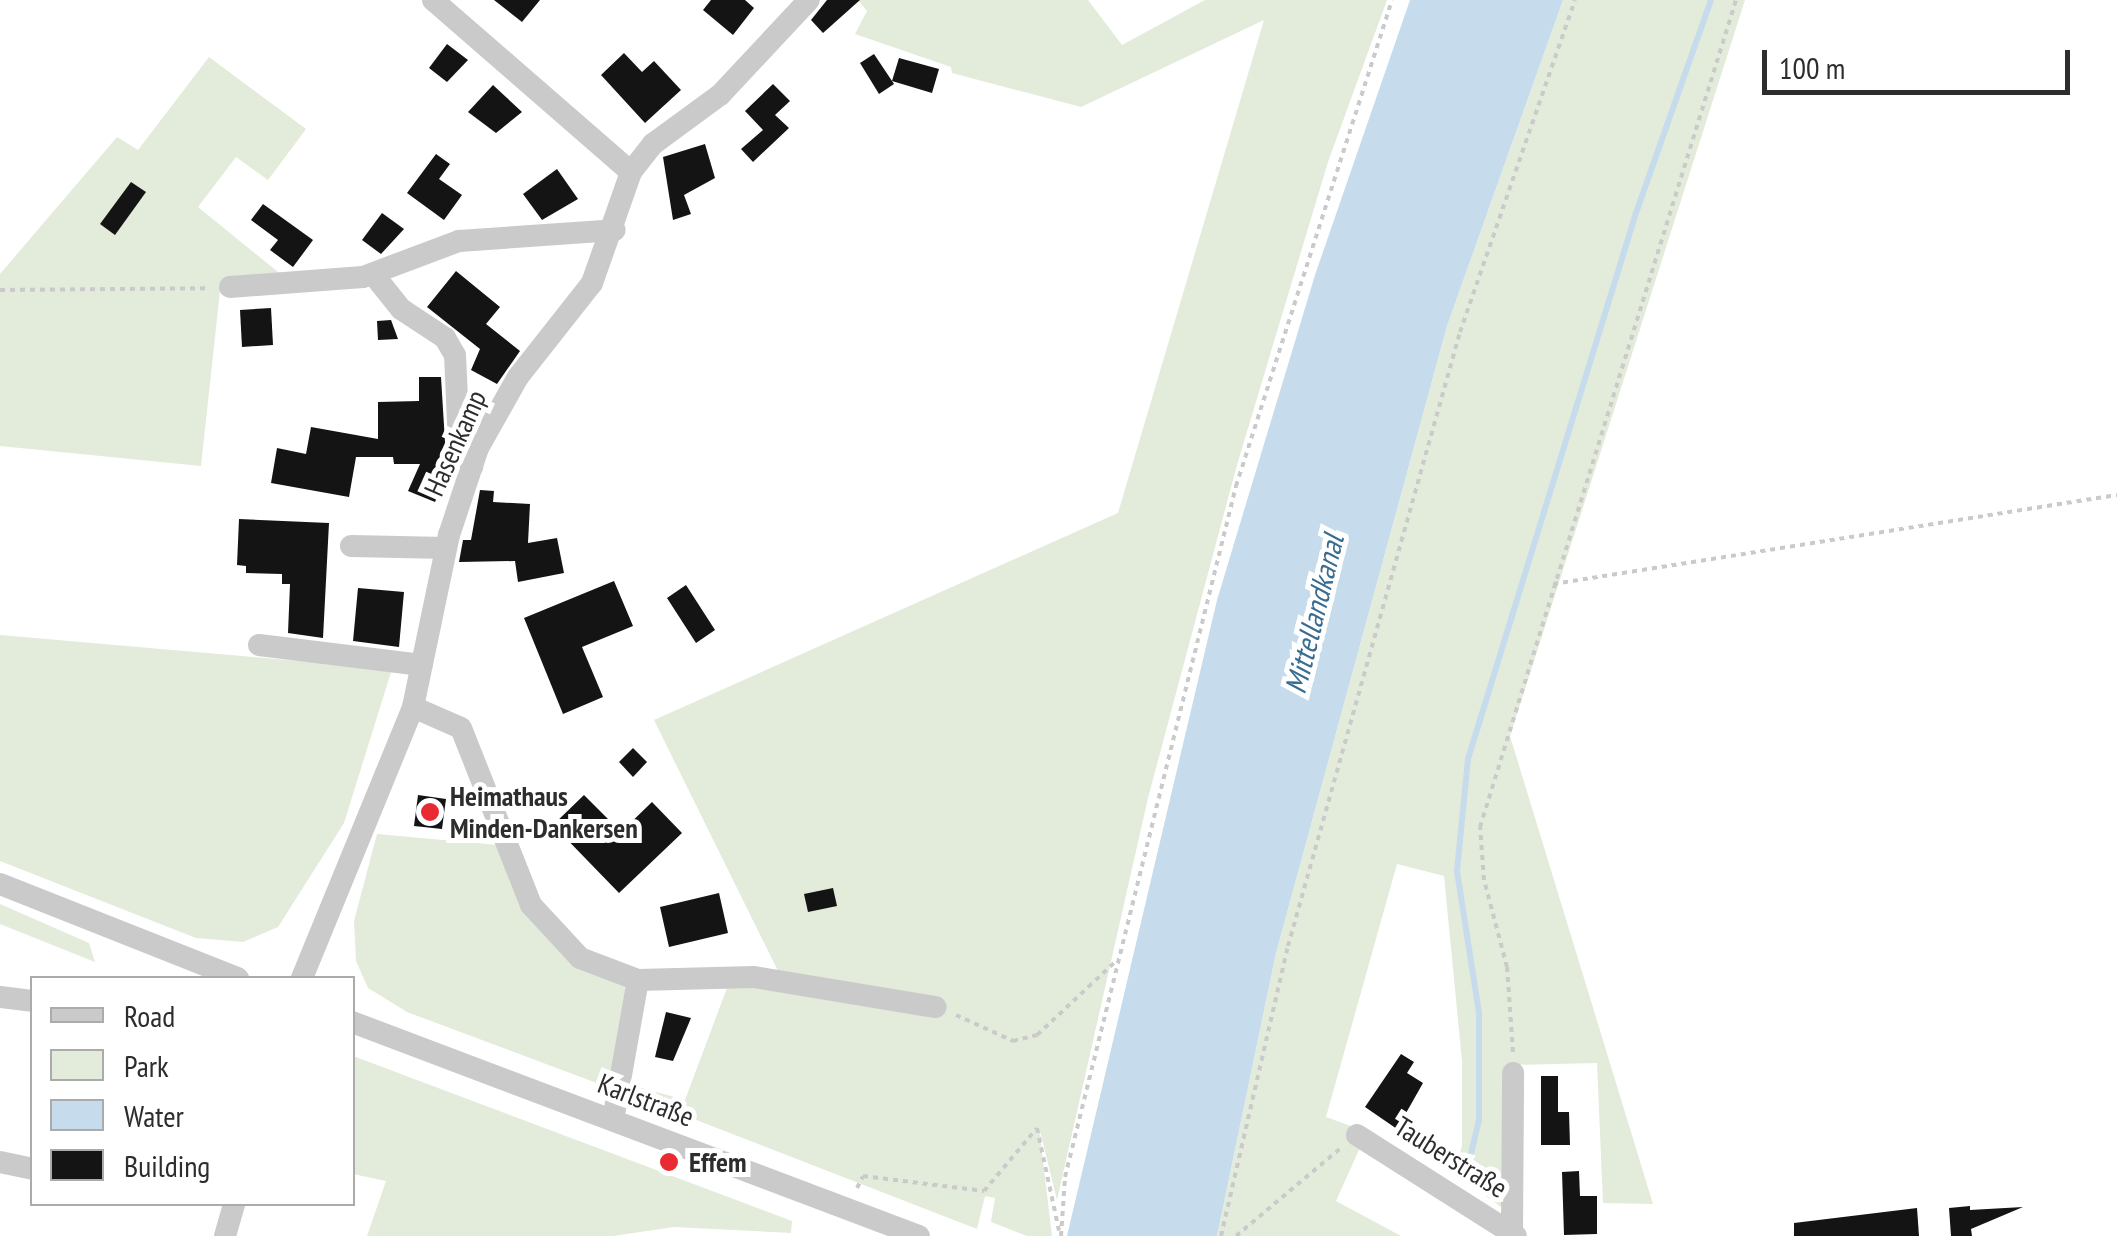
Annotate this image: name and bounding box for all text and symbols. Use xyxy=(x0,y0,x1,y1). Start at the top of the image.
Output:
scale bar xyxy=(1767,30,2074,92)
text: 100 m xyxy=(1779,48,1845,87)
street label: Hasenkamp xyxy=(417,385,493,501)
water label: Mittellandkanal xyxy=(1277,531,1351,697)
place label: Heimathaus Minden-Dankersen xyxy=(450,779,638,845)
marker: Heimathaus Minden-Dankersen xyxy=(419,801,441,823)
legend xyxy=(30,976,355,1206)
text: Road xyxy=(124,996,175,1035)
text: Park xyxy=(124,1046,169,1085)
street label: Karlstraße xyxy=(593,1066,699,1134)
text: Water xyxy=(124,1096,184,1135)
street label: Tauberstraße xyxy=(1389,1109,1513,1205)
place label: Effem xyxy=(689,1145,747,1179)
text: Building xyxy=(124,1146,210,1185)
marker: Effem xyxy=(658,1151,680,1173)

